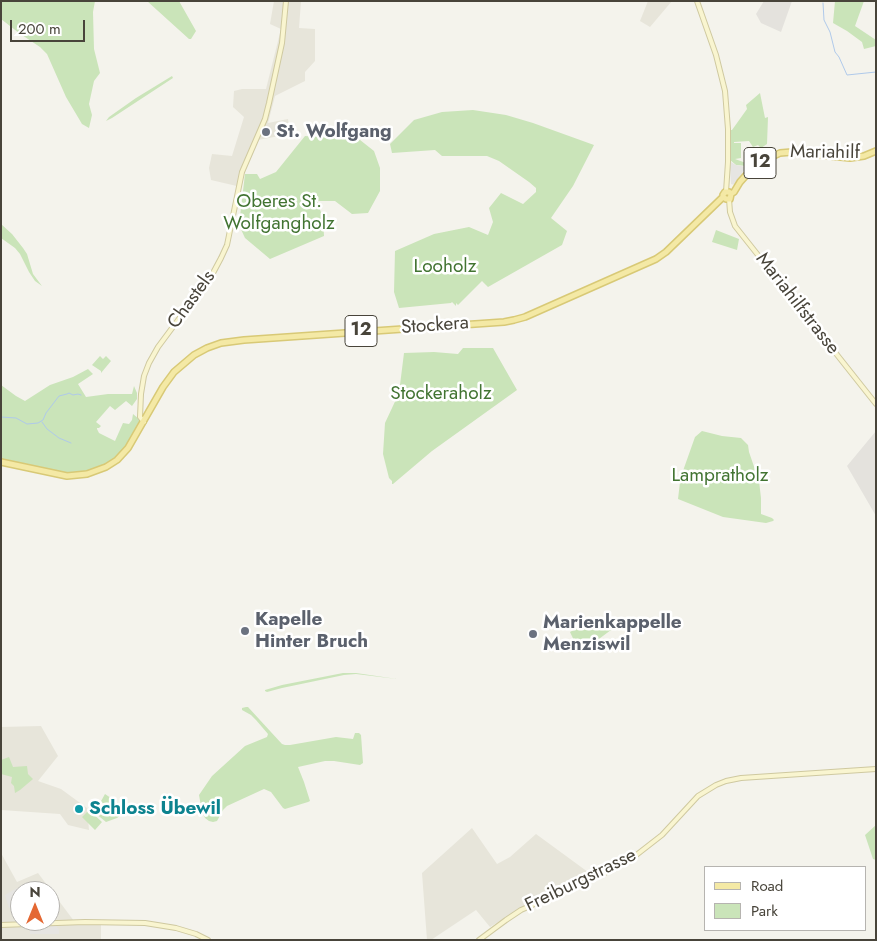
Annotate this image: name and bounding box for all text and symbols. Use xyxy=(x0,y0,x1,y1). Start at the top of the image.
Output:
scale bar xyxy=(12,10,88,42)
text: 200 m xyxy=(18,18,61,40)
place label: St. Wolfgang xyxy=(276,121,392,143)
marker: St. Wolfgang xyxy=(260,126,272,138)
street label: Mariahilf xyxy=(790,141,860,165)
road number: 12 xyxy=(744,148,776,178)
park label: Oberes St. Wolfgangholz xyxy=(223,191,335,235)
street label: Mariahilfstrasse xyxy=(750,249,844,359)
park label: Looholz xyxy=(414,256,476,278)
street label: Chastels xyxy=(163,267,221,333)
street label: Stockera xyxy=(400,312,470,340)
road number: 12 xyxy=(345,316,377,346)
park label: Stockeraholz xyxy=(390,383,492,405)
park label: Lampratholz xyxy=(671,465,769,487)
place label: Kapelle Hinter Bruch xyxy=(255,609,368,653)
place label: Marienkappelle Menziswil xyxy=(543,612,682,656)
marker: Kapelle Hinter Bruch xyxy=(239,625,251,637)
marker: Marienkappelle Menziswil xyxy=(527,628,539,640)
place label: Schloss Übewil xyxy=(89,798,221,820)
marker: Schloss Übewil xyxy=(73,803,85,815)
street label: Freiburgstrasse xyxy=(522,844,640,918)
legend xyxy=(704,866,867,931)
text: Road xyxy=(751,875,783,897)
north arrow xyxy=(10,881,60,931)
text: N xyxy=(29,882,41,902)
text: Park xyxy=(751,900,778,922)

